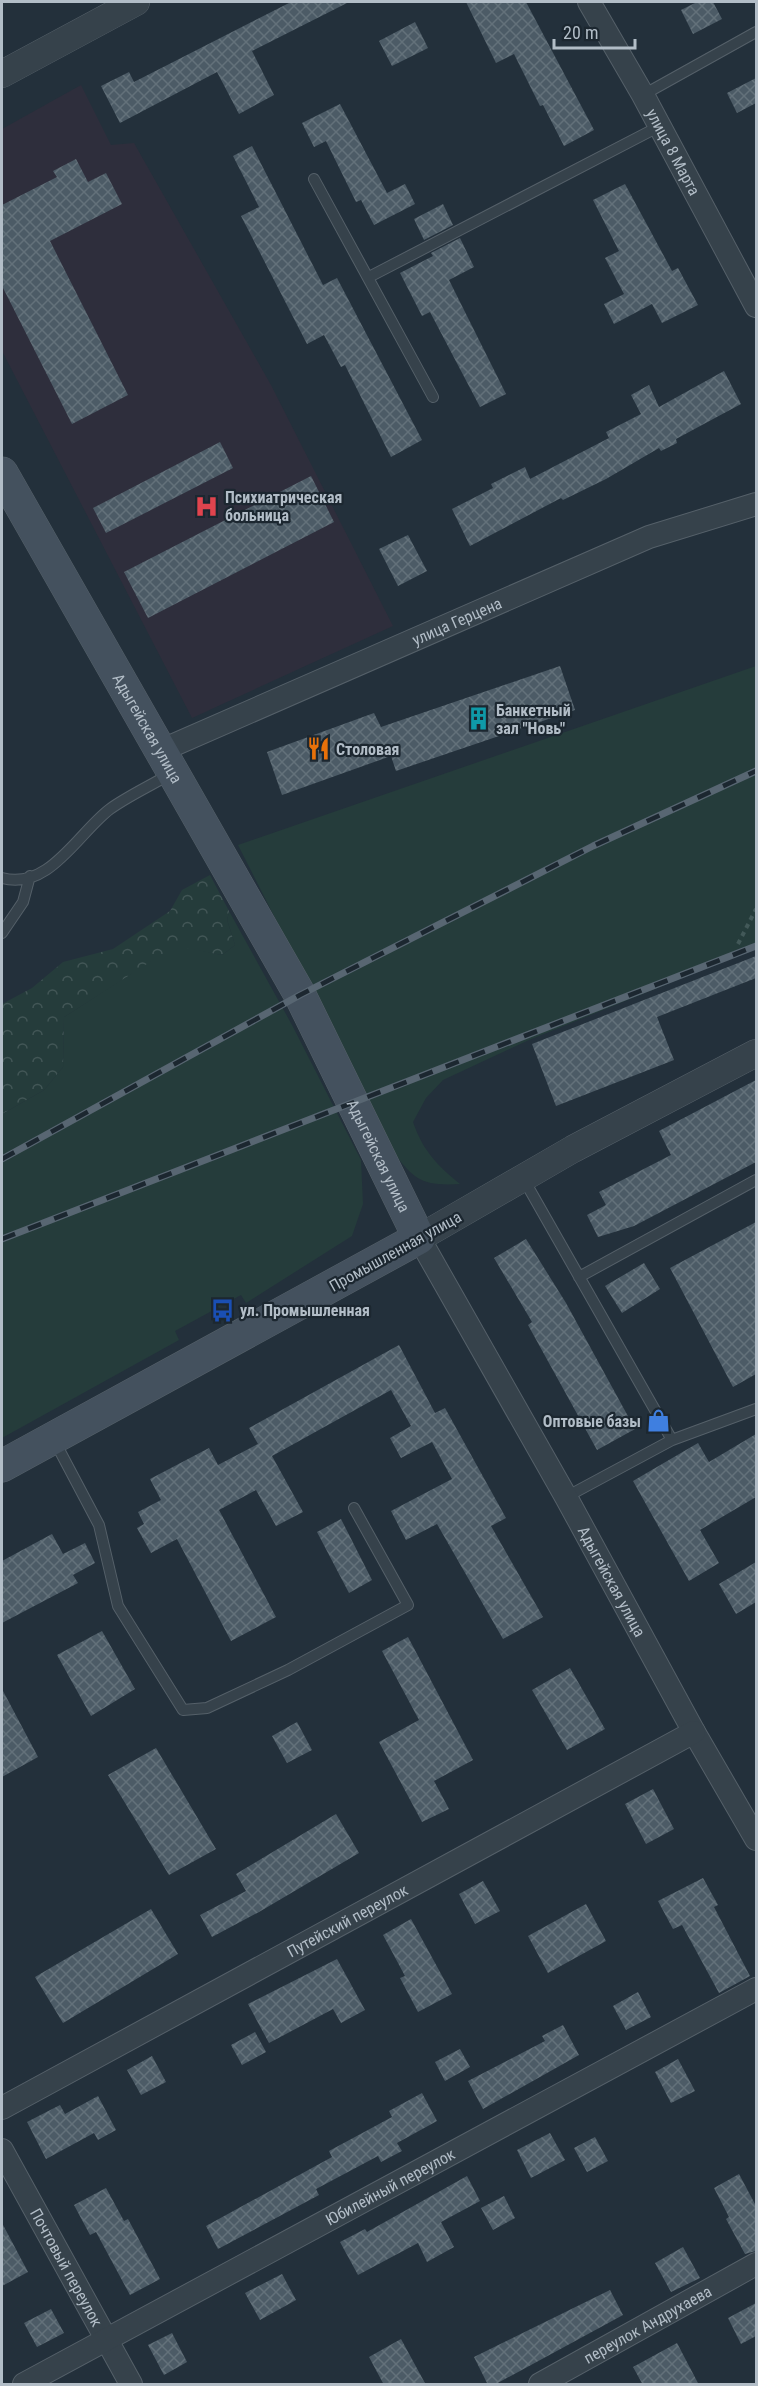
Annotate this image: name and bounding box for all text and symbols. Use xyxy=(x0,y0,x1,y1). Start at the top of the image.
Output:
scale bar xyxy=(554,12,635,50)
text: 20 m xyxy=(563,22,598,43)
street label: улица 8 Марта xyxy=(642,106,704,199)
place label: Психиатрическая больница xyxy=(225,488,342,525)
hospital icon: Психиатрическая больница xyxy=(194,493,220,519)
street label: улица Герцена xyxy=(409,594,505,649)
street label: Адыгейская улица xyxy=(109,670,186,787)
place label: Банкетный зал "Новь" xyxy=(496,701,571,738)
building icon: Банкетный зал "Новь" xyxy=(465,706,491,732)
restaurant icon: Столовая xyxy=(305,736,331,762)
place label: Столовая xyxy=(336,740,399,759)
street label: Адыгейская улица xyxy=(343,1096,414,1215)
street label: Промышленная улица xyxy=(326,1207,465,1296)
bus stop icon: ул. Промышленная xyxy=(209,1297,235,1323)
place label: ул. Промышленная xyxy=(240,1301,370,1320)
shop icon: Оптовые базы xyxy=(646,1408,672,1434)
place label: Оптовые базы xyxy=(543,1412,641,1431)
street label: Адыгейская улица xyxy=(574,1523,649,1640)
street label: Путейский переулок xyxy=(284,1880,412,1961)
street label: Юбилейный переулок xyxy=(323,2144,458,2229)
street label: Почтовый переулок xyxy=(26,2205,107,2330)
street label: переулок Андрухаева xyxy=(581,2282,715,2368)

